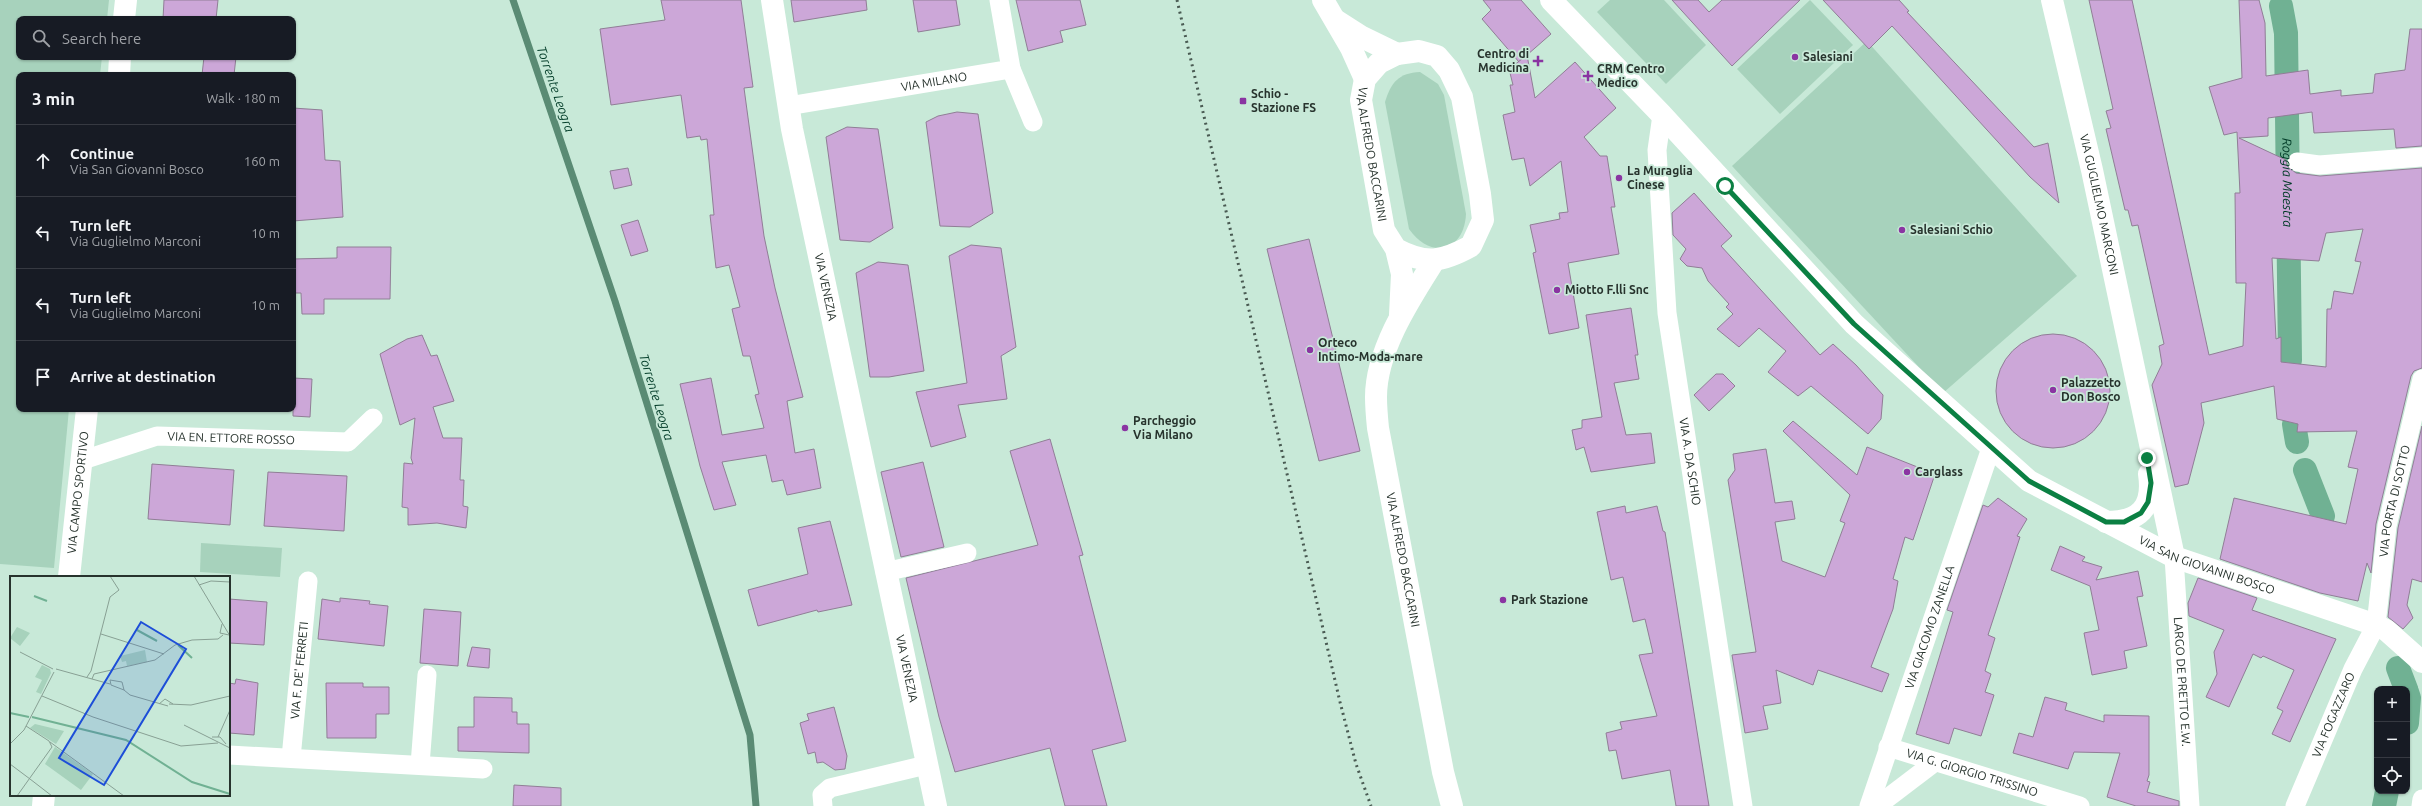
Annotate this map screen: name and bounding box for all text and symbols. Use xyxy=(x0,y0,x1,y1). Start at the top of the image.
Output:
search box xyxy=(16,16,296,60)
icon: search xyxy=(30,27,52,49)
text: Search here xyxy=(62,30,141,47)
water label: Torrente Leogra xyxy=(535,44,577,134)
place label: Centro di Medicina xyxy=(1477,47,1529,74)
place label: Salesiani xyxy=(1803,50,1853,63)
marker: Salesiani xyxy=(1790,52,1800,62)
marker: Centro di Medicina xyxy=(1532,55,1544,67)
place label: CRM Centro Medico xyxy=(1597,62,1665,89)
street label: VIA MILANO xyxy=(900,69,968,93)
marker: CRM Centro Medico xyxy=(1582,70,1594,82)
street label: VIA ALFREDO BACCARINI xyxy=(1355,86,1389,222)
place label: Schio - Stazione FS xyxy=(1251,87,1316,114)
text: 3 min xyxy=(32,89,75,108)
text: Walk · 180 m xyxy=(206,91,280,105)
marker: Schio - Stazione FS xyxy=(1238,96,1248,106)
street label: VIA GUGLIELMO MARCONI xyxy=(2078,133,2121,276)
water label: Roggia Maestra xyxy=(2280,138,2295,227)
text: Continue xyxy=(70,145,134,162)
icon: ahead xyxy=(32,150,54,172)
text: 160 m xyxy=(244,154,280,168)
text: Via San Giovanni Bosco xyxy=(70,162,204,176)
place label: La Muraglia Cinese xyxy=(1627,164,1693,191)
marker: La Muraglia Cinese xyxy=(1614,173,1624,183)
route start xyxy=(1716,177,1734,195)
text: Turn left xyxy=(70,217,131,234)
icon: left xyxy=(32,222,54,244)
place label: Salesiani Schio xyxy=(1910,223,1993,236)
marker: Salesiani Schio xyxy=(1897,225,1907,235)
text: 10 m xyxy=(251,226,280,240)
text: Via Guglielmo Marconi xyxy=(70,234,201,248)
street label: VIA VENEZIA xyxy=(813,252,840,322)
place label: Miotto F.lli Snc xyxy=(1565,283,1649,296)
marker: Miotto F.lli Snc xyxy=(1552,285,1562,295)
text: Turn left xyxy=(70,289,131,306)
icon: left xyxy=(32,294,54,316)
text: 10 m xyxy=(251,298,280,312)
text: Via Guglielmo Marconi xyxy=(70,306,201,320)
place label: Orteco Intimo-Moda-mare xyxy=(1318,336,1423,363)
marker: Orteco Intimo-Moda-mare xyxy=(1305,345,1315,355)
water label: Torrente Leogra xyxy=(637,352,677,442)
icon: arrive xyxy=(32,366,54,388)
text: Arrive at destination xyxy=(70,368,216,385)
place label: Palazzetto Don Bosco xyxy=(2061,376,2121,403)
marker: Palazzetto Don Bosco xyxy=(2048,385,2058,395)
place label: Parcheggio Via Milano xyxy=(1133,414,1196,441)
street label: VIA A. DA SCHIO xyxy=(1677,417,1704,506)
marker: Parcheggio Via Milano xyxy=(1120,423,1130,433)
street label: VIA EN. ETTORE ROSSO xyxy=(167,429,295,446)
street label: VIA CAMPO SPORTIVO xyxy=(65,430,91,554)
street label: VIA PORTA DI SOTTO xyxy=(2377,444,2412,558)
route end xyxy=(2138,449,2156,467)
place label: Carglass xyxy=(1915,465,1963,478)
marker: Carglass xyxy=(1902,467,1912,477)
street label: VIA ALFREDO BACCARINI xyxy=(1384,491,1422,628)
street label: VIA SAN GIOVANNI BOSCO xyxy=(2137,533,2277,596)
street label: VIA GIACOMO ZANELLA xyxy=(1902,563,1957,690)
inset map xyxy=(10,576,230,796)
place label: Park Stazione xyxy=(1511,593,1588,606)
marker: Park Stazione xyxy=(1498,595,1508,605)
street label: LARGO DE PRETTO E.W. xyxy=(2172,617,2193,747)
street label: VIA F. DE' FERRETI xyxy=(288,621,310,720)
street label: VIA VENEZIA xyxy=(894,633,921,703)
street label: VIA FOGAZZARO xyxy=(2309,670,2357,759)
map controls xyxy=(2374,686,2410,794)
button: + xyxy=(2374,686,2410,722)
button: − xyxy=(2374,722,2410,758)
street label: VIA G. GIORGIO TRISSINO xyxy=(1905,746,2040,799)
button: locate xyxy=(2374,758,2410,794)

